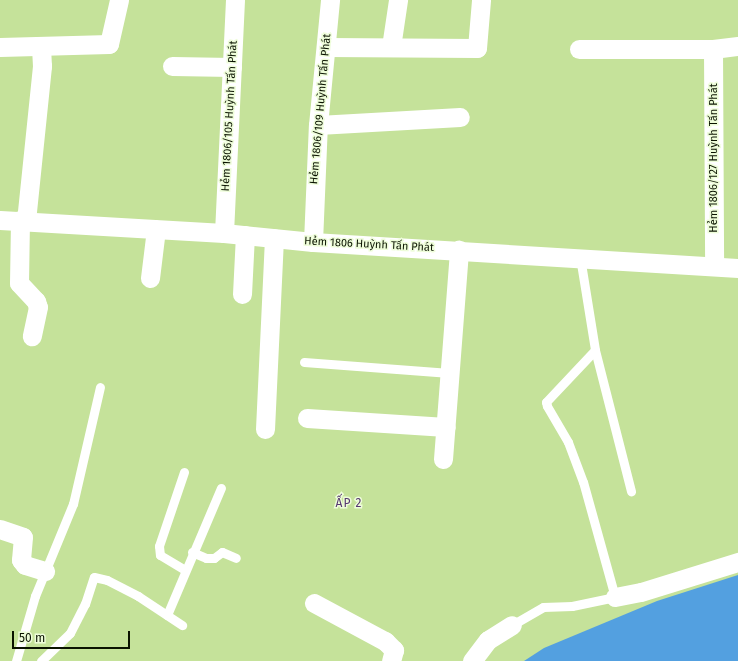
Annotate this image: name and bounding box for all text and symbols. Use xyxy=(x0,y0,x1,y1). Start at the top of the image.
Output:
street label: Hẻm 1806/109 Huỳnh Tấn Phát xyxy=(308,33,334,185)
street label: Hẻm 1806/105 Huỳnh Tấn Phát xyxy=(219,40,241,192)
street label: Hẻm 1806/127 Huỳnh Tấn Phát xyxy=(707,83,721,233)
street label: Hẻm 1806 Huỳnh Tấn Phát xyxy=(304,235,434,255)
district label: ẤP 2 xyxy=(336,497,362,511)
scale bar xyxy=(14,623,132,649)
text: 50 m xyxy=(19,631,45,645)

